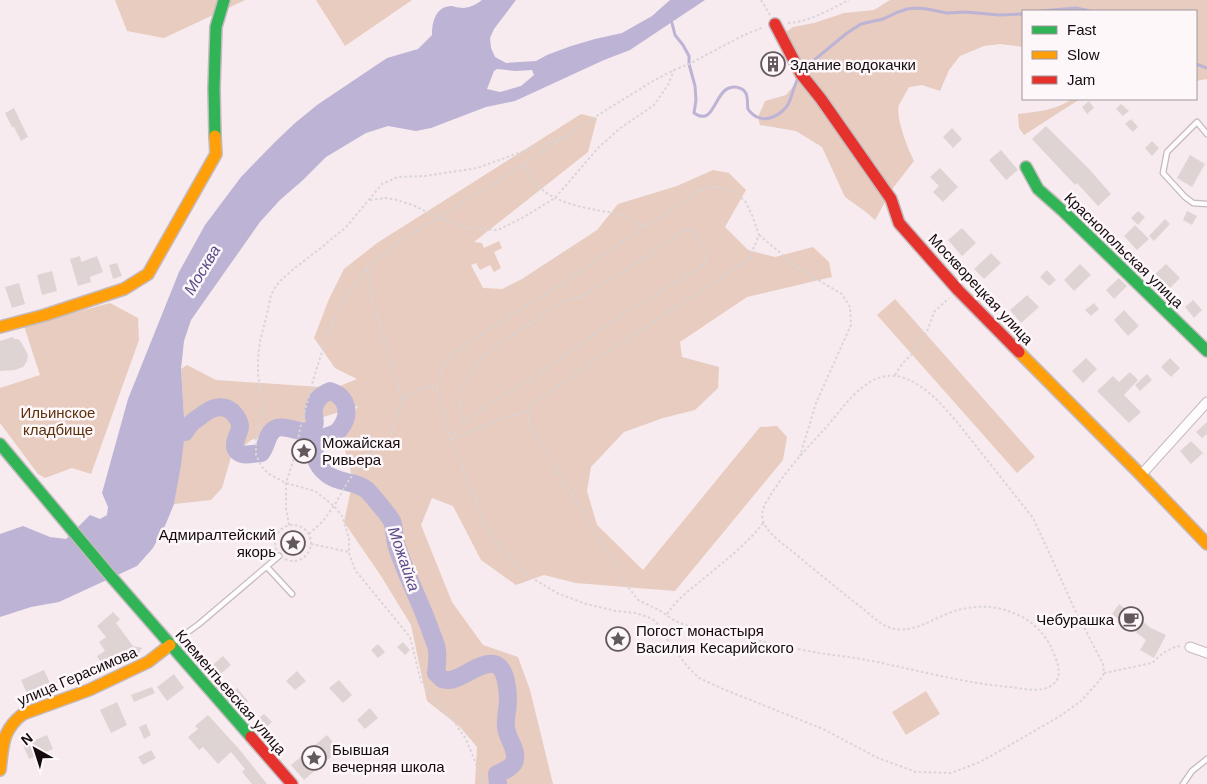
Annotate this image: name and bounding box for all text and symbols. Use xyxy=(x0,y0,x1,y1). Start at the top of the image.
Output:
legend xyxy=(1022,10,1197,100)
text: Fast xyxy=(1067,21,1097,38)
text: Slow xyxy=(1067,46,1100,63)
building icon: Здание водокачки xyxy=(760,51,786,77)
place label: Здание водокачки xyxy=(790,56,916,73)
text: Jam xyxy=(1067,71,1095,88)
street label: Краснопольская улица xyxy=(1061,189,1187,312)
street label: Москворецкая улица xyxy=(925,230,1037,348)
water label: Москва xyxy=(181,242,223,298)
park label: Ильинское кладбище xyxy=(21,404,95,438)
place label: Можайская Ривьера xyxy=(322,434,400,468)
place icon: Можайская Ривьера xyxy=(291,438,317,464)
water label: Можайка xyxy=(385,524,423,594)
place label: Адмиралтейский якорь xyxy=(159,526,276,560)
place icon: Адмиралтейский якорь xyxy=(280,530,306,556)
cafe icon: Чебурашка xyxy=(1118,606,1144,632)
place label: Чебурашка xyxy=(1036,611,1115,628)
place label: Погост монастыря Василия Кесарийского xyxy=(636,622,794,656)
street label: Клементьевская улица xyxy=(172,626,290,758)
place icon: Погост монастыря Василия Кесарийского xyxy=(605,626,631,652)
street label: улица Герасимова xyxy=(15,643,140,709)
north arrow xyxy=(10,724,60,774)
text: N xyxy=(18,729,36,748)
place label: Бывшая вечерняя школа xyxy=(332,741,445,775)
place icon: Бывшая вечерняя школа xyxy=(301,745,327,771)

